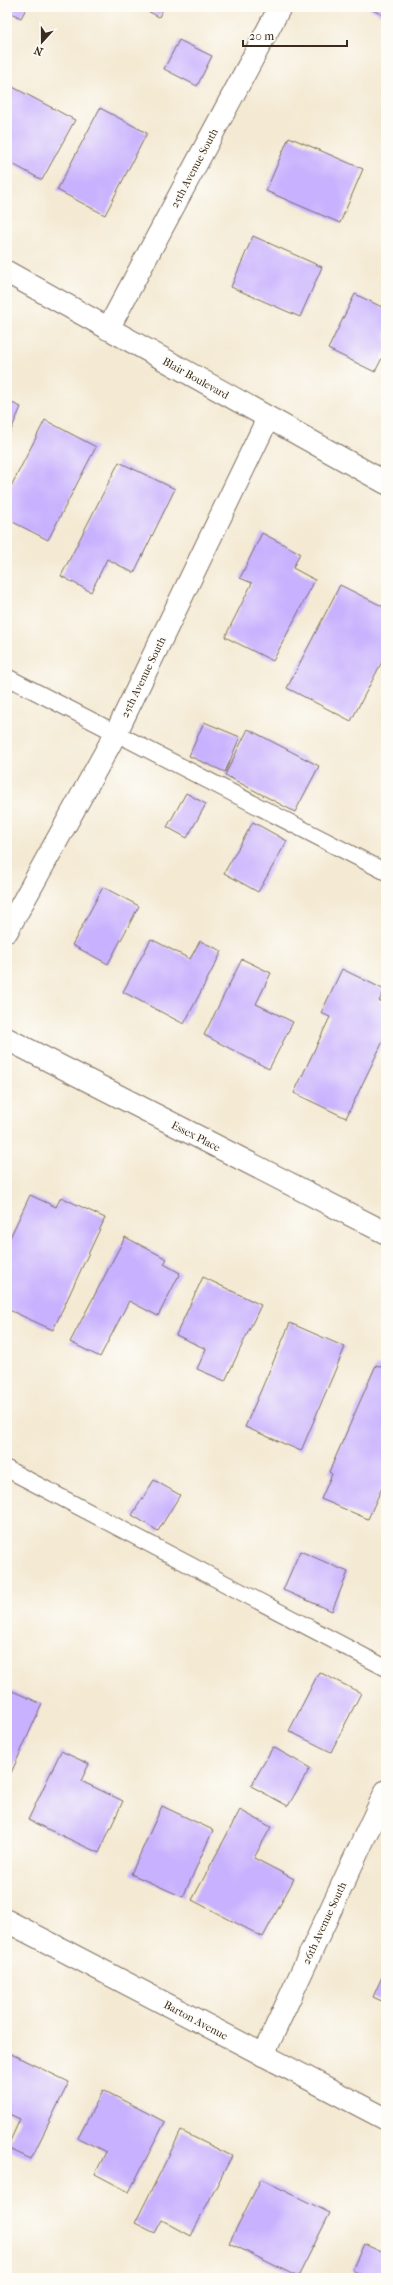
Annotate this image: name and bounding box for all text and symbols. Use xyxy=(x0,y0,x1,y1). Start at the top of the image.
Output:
north arrow xyxy=(22,22,62,62)
scale bar xyxy=(243,22,347,48)
text: 20 m xyxy=(249,29,274,43)
text: N xyxy=(32,43,45,58)
street label: 25th Avenue South xyxy=(168,126,221,210)
street label: Blair Boulevard xyxy=(160,355,232,402)
street label: 25th Avenue South xyxy=(118,634,169,720)
street label: Essex Place xyxy=(169,1119,223,1155)
street label: 26th Avenue South xyxy=(300,1879,350,1966)
street label: Barton Avenue xyxy=(162,1998,230,2043)

